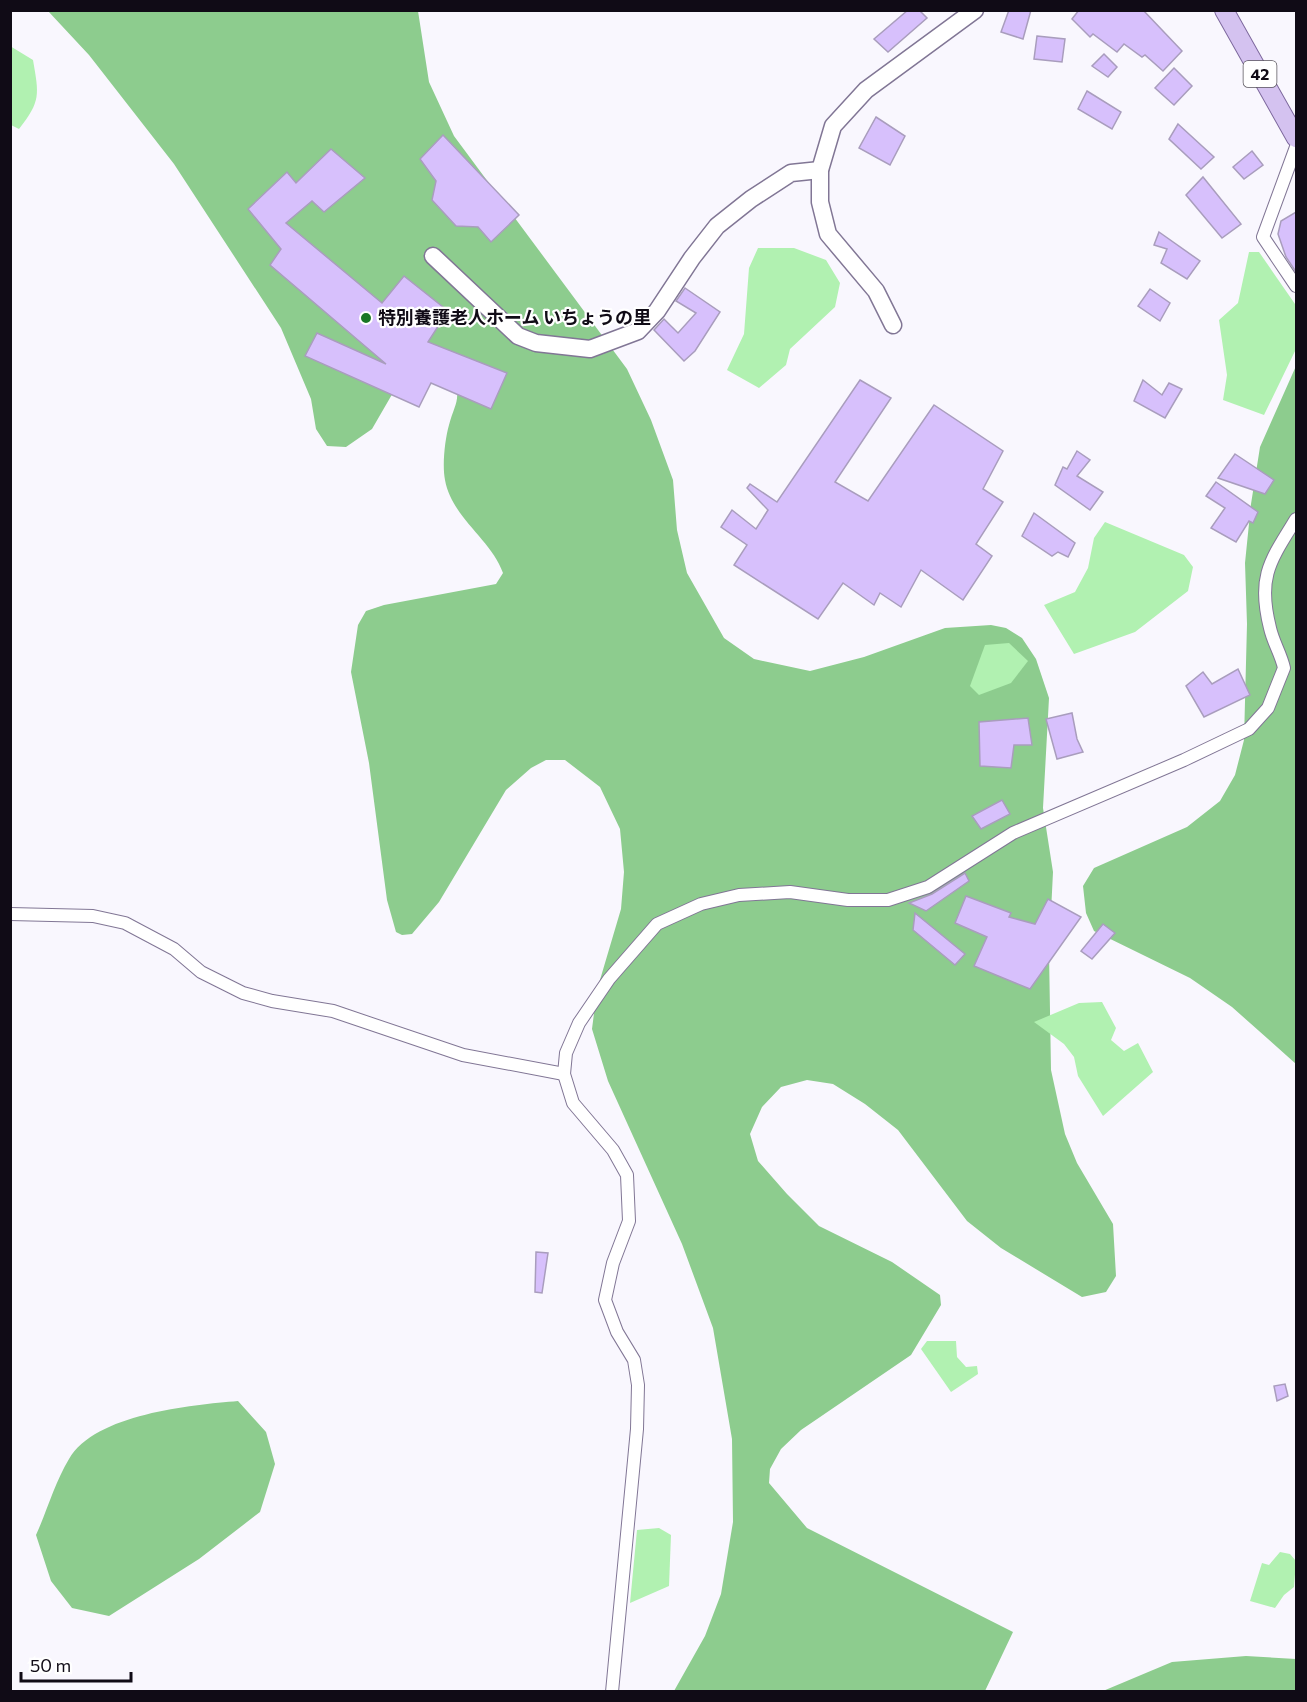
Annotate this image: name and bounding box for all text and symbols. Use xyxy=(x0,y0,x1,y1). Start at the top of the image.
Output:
road number: 42 xyxy=(1244,61,1276,87)
place label: 特別養護老人ホーム いちょうの里 xyxy=(378,306,651,328)
marker: 特別養護老人ホーム いちょうの里 xyxy=(359,311,373,325)
scale bar xyxy=(21,1645,130,1683)
text: 50 m xyxy=(30,1654,71,1676)

